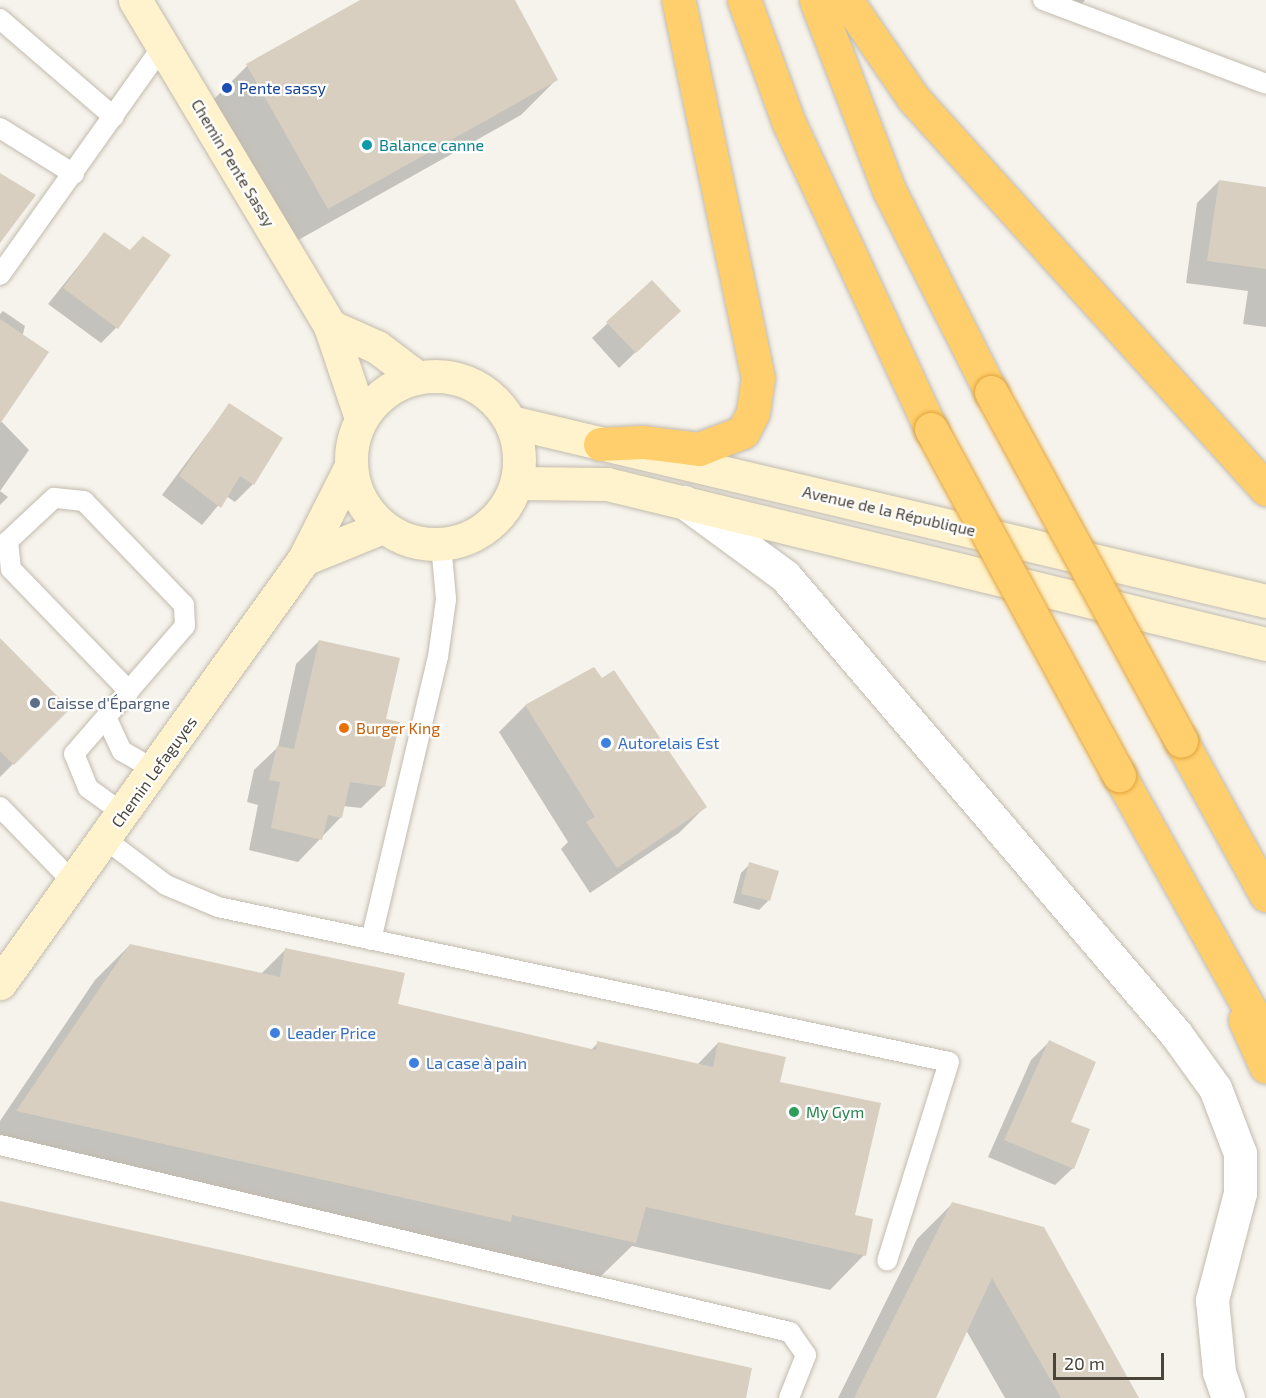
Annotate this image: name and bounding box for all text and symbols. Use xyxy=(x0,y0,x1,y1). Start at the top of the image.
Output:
place label: Pente sassy xyxy=(239,78,326,98)
marker: Pente sassy xyxy=(220,81,234,95)
street label: Chemin Pente Sassy xyxy=(187,96,279,230)
place label: Balance canne xyxy=(379,135,484,155)
marker: Balance canne xyxy=(360,138,374,152)
street label: Avenue de la République xyxy=(801,482,977,540)
place label: Caisse d'Épargne xyxy=(47,693,170,713)
marker: Caisse d'Épargne xyxy=(28,696,42,710)
street label: Chemin Lefaguyes xyxy=(107,713,201,831)
place label: Burger King xyxy=(356,718,440,738)
marker: Burger King xyxy=(337,721,351,735)
place label: Autorelais Est xyxy=(618,733,719,753)
marker: Autorelais Est xyxy=(599,736,613,750)
place label: Leader Price xyxy=(287,1023,376,1043)
marker: Leader Price xyxy=(268,1026,282,1040)
place label: La case à pain xyxy=(426,1053,527,1073)
marker: La case à pain xyxy=(407,1056,421,1070)
place label: My Gym xyxy=(806,1102,865,1122)
marker: My Gym xyxy=(787,1105,801,1119)
scale bar xyxy=(1056,1341,1167,1379)
text: 20 m xyxy=(1064,1352,1105,1374)

